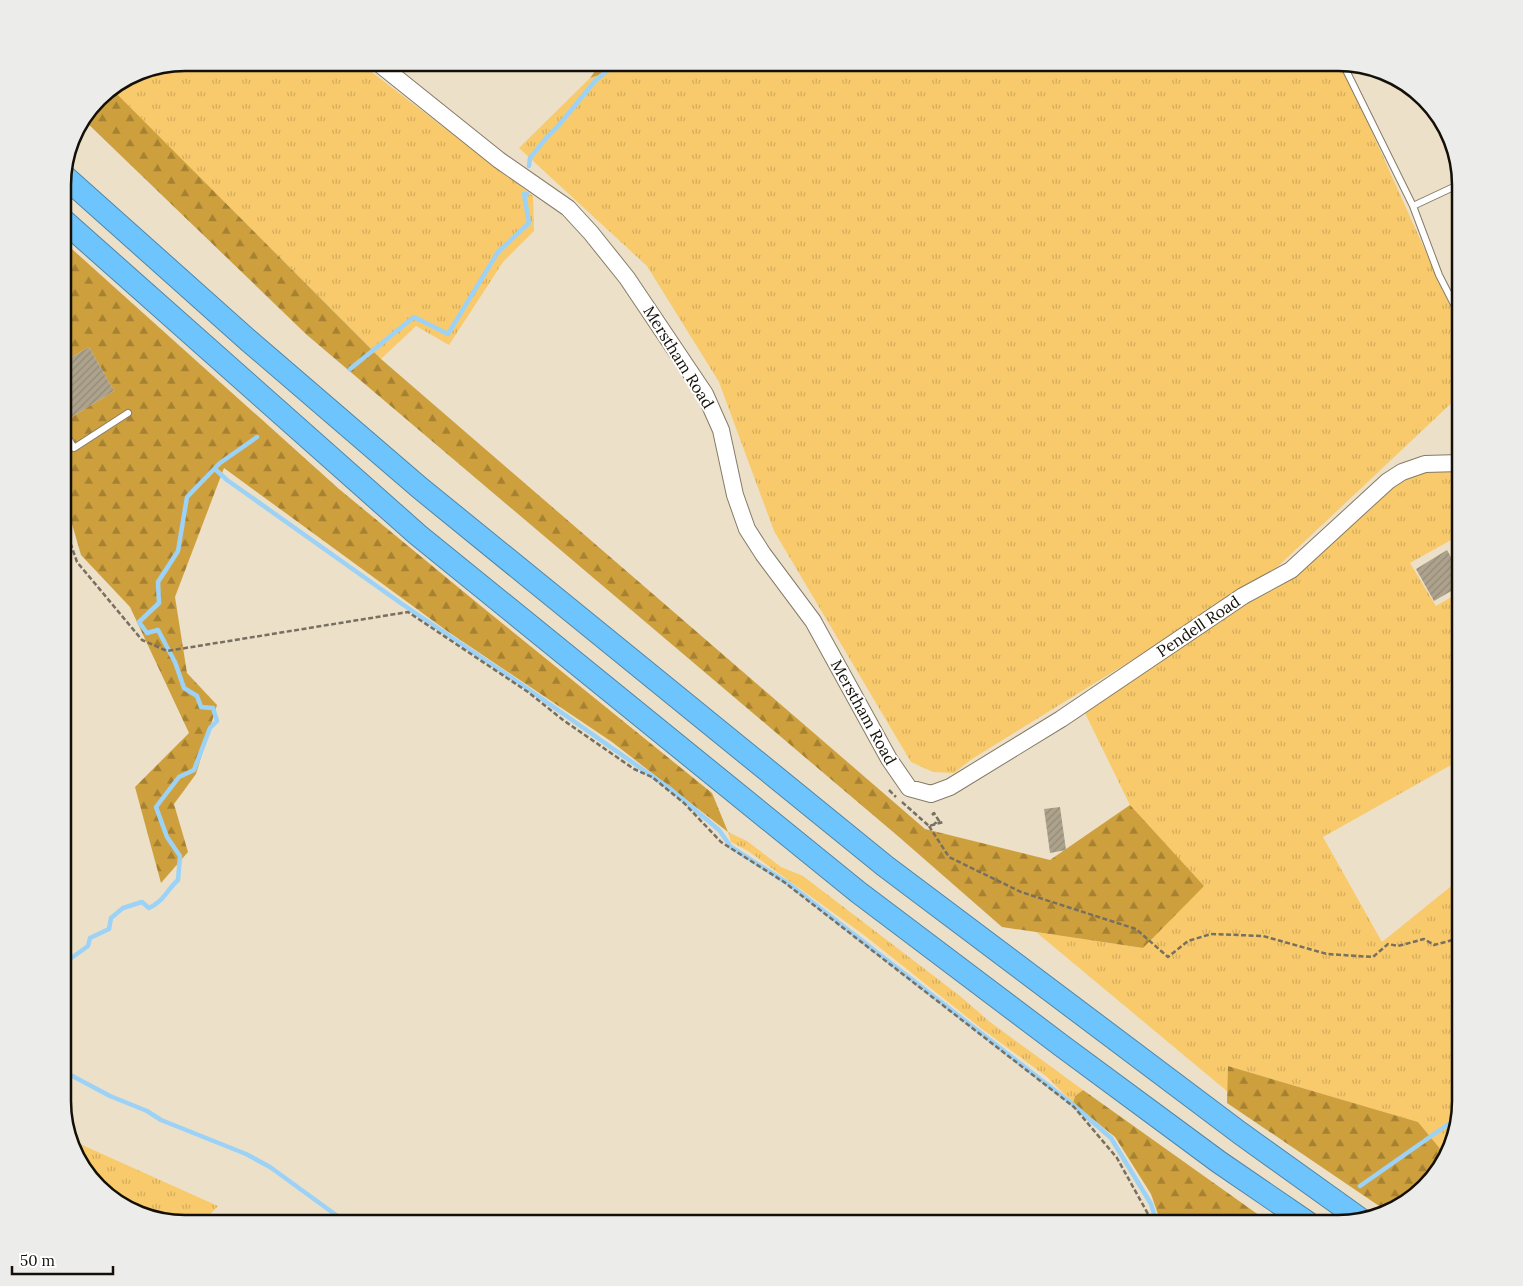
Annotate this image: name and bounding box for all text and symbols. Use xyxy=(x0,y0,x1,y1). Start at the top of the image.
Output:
street label: Merstham Road xyxy=(639,302,719,412)
street label: Pendell Road xyxy=(1153,591,1244,661)
street label: Merstham Road xyxy=(827,656,901,768)
scale bar xyxy=(12,1244,114,1276)
text: 50 m xyxy=(20,1251,55,1270)

